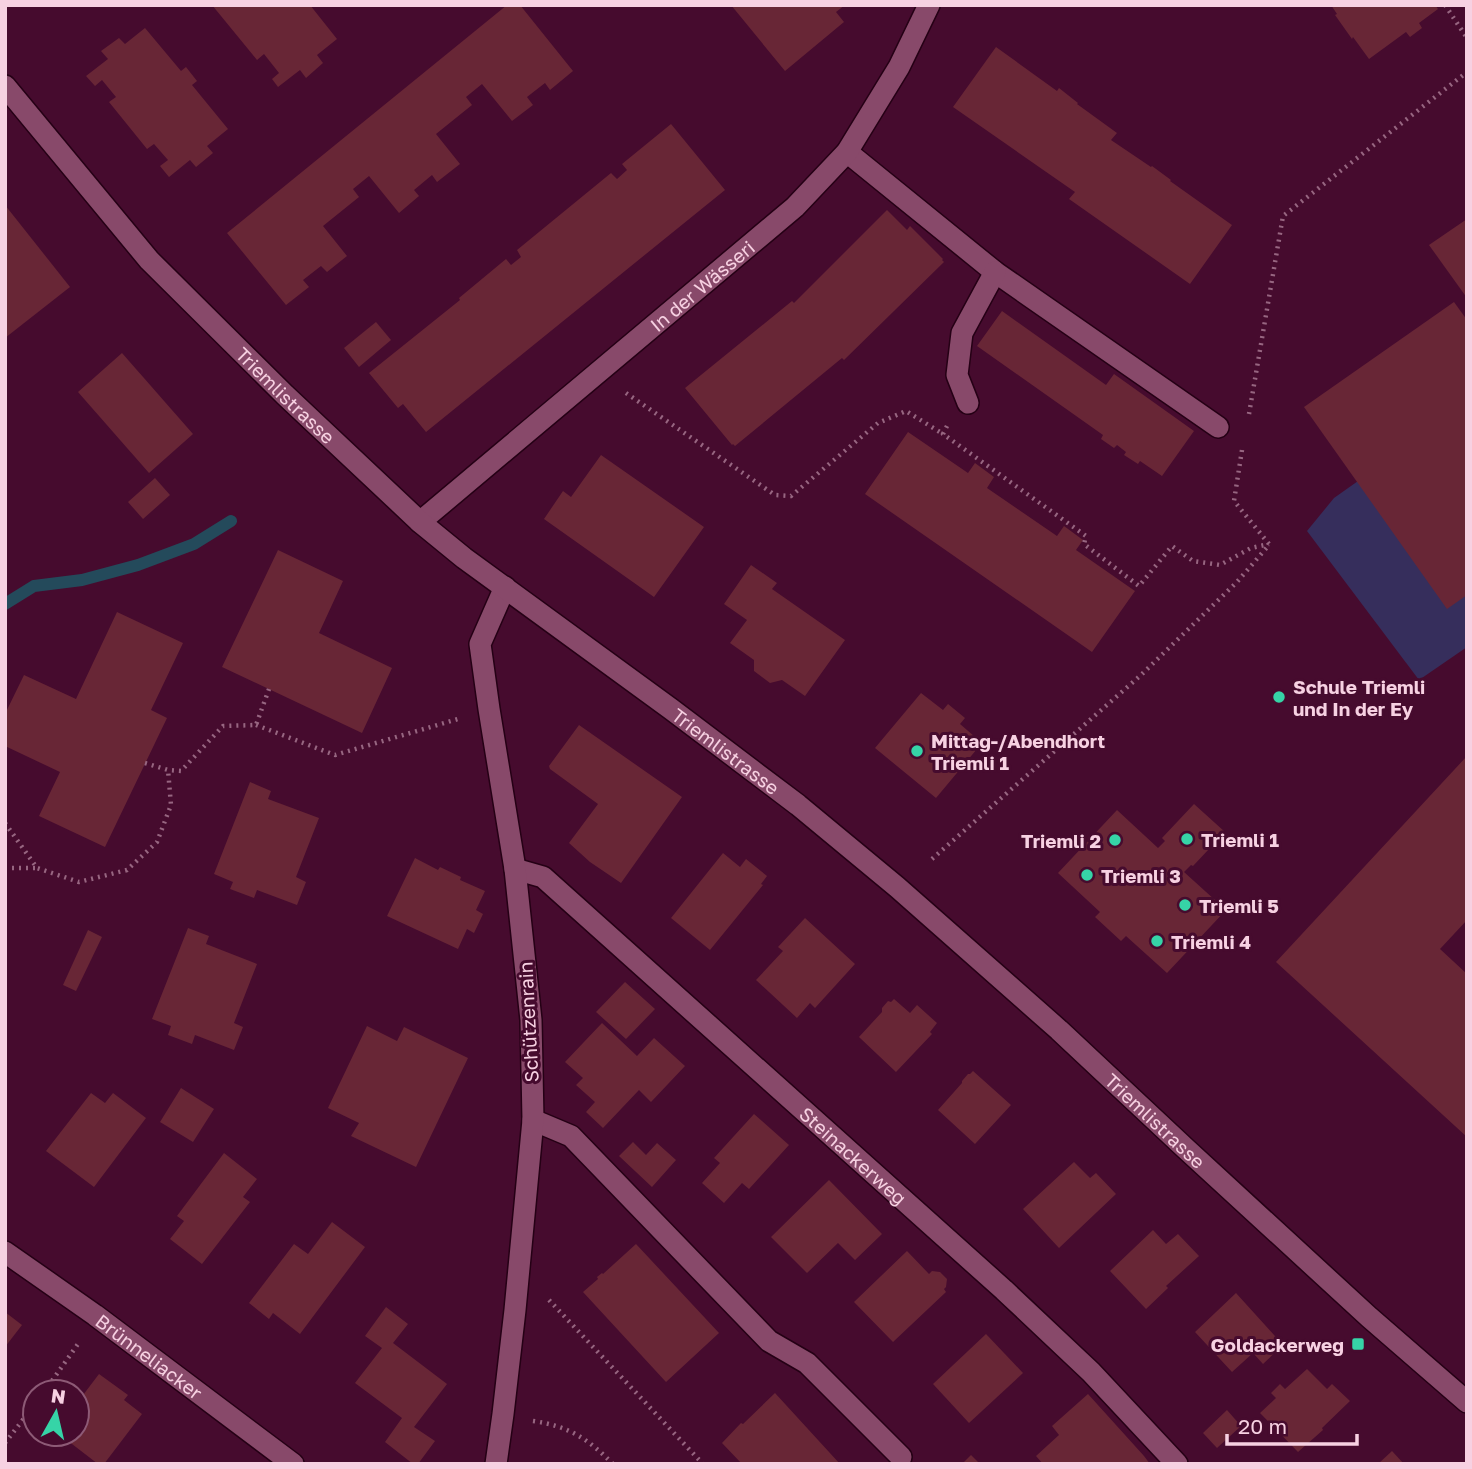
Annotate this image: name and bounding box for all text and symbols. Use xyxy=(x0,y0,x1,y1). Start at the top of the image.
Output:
street label: In der Wässeri xyxy=(645,235,759,336)
street label: Triemlistrasse xyxy=(232,342,340,448)
place label: Schule Triemli und In der Ey xyxy=(1293,675,1425,720)
marker: Schule Triemli und In der Ey xyxy=(1271,689,1287,705)
street label: Triemlistrasse xyxy=(668,703,784,799)
place label: Mittag-/Abendhort Triemli 1 xyxy=(931,729,1105,774)
marker: Mittag-/Abendhort Triemli 1 xyxy=(909,743,925,759)
place label: Triemli 1 xyxy=(1201,828,1279,851)
place label: Triemli 2 xyxy=(1021,829,1101,852)
marker: Triemli 1 xyxy=(1179,831,1195,847)
marker: Triemli 2 xyxy=(1107,832,1123,848)
place label: Triemli 3 xyxy=(1101,864,1181,887)
marker: Triemli 3 xyxy=(1079,867,1095,883)
place label: Triemli 5 xyxy=(1199,894,1279,917)
marker: Triemli 5 xyxy=(1177,897,1193,913)
place label: Triemli 4 xyxy=(1171,930,1251,953)
marker: Triemli 4 xyxy=(1149,933,1165,949)
street label: Schützenrain xyxy=(513,961,543,1083)
street label: Triemlistrasse xyxy=(1101,1068,1210,1173)
street label: Steinackerweg xyxy=(795,1101,912,1209)
street label: Brünneliacker xyxy=(92,1309,208,1404)
place label: Goldackerweg xyxy=(1211,1333,1344,1356)
marker: Goldackerweg xyxy=(1350,1336,1366,1352)
north arrow xyxy=(21,1378,91,1448)
text: N xyxy=(50,1383,67,1408)
scale bar xyxy=(1227,1402,1356,1446)
text: 20 m xyxy=(1238,1413,1287,1439)

